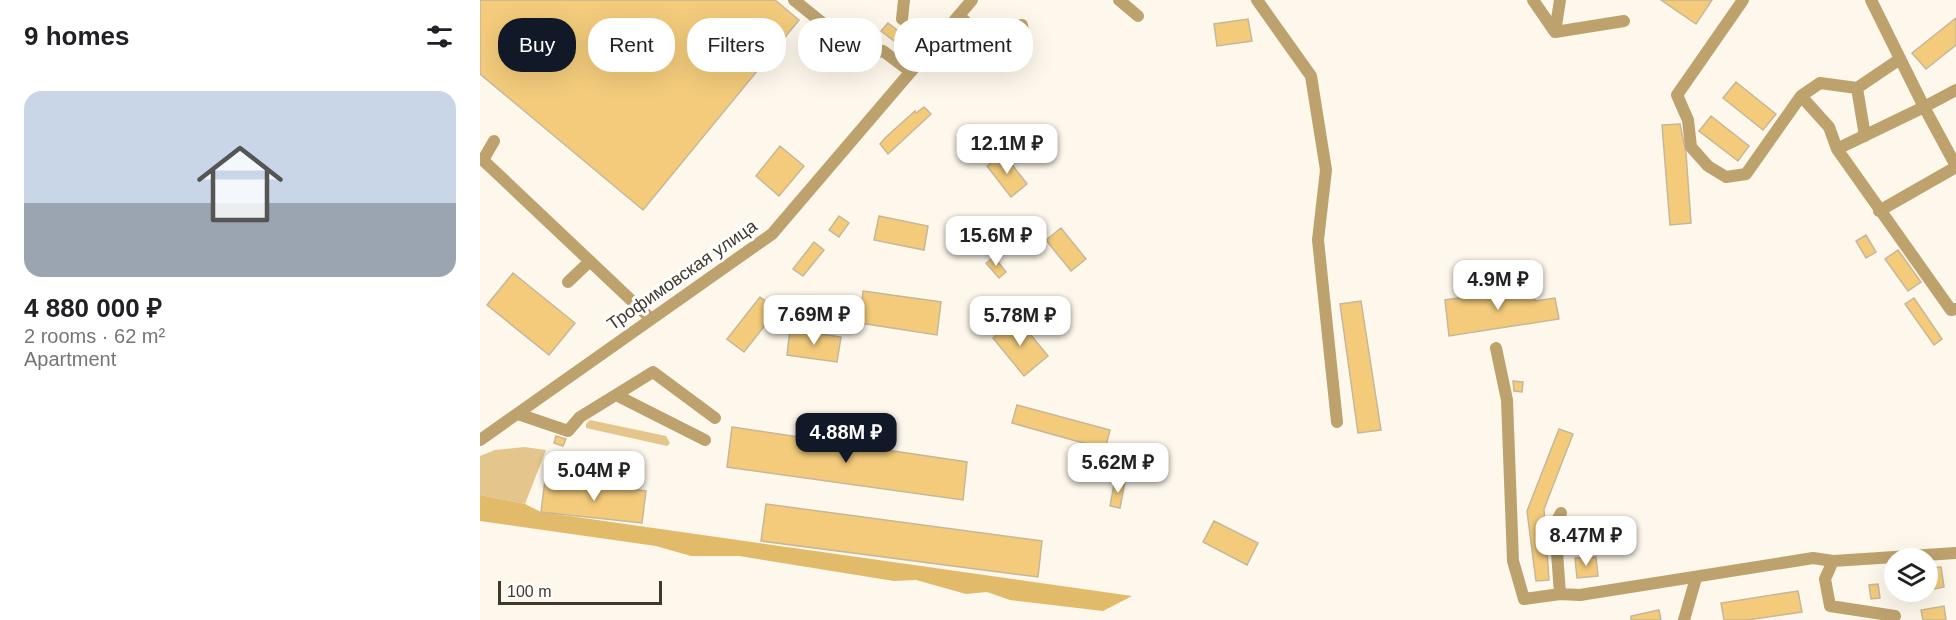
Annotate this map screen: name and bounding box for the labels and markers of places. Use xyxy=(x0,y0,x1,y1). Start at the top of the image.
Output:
pin: 12.1M ₽ xyxy=(952,124,1062,175)
pin: 15.6M ₽ xyxy=(941,216,1051,267)
pin: 4.9M ₽ xyxy=(1449,260,1547,311)
pin: 7.69M ₽ xyxy=(759,295,869,346)
pin: 5.78M ₽ xyxy=(965,296,1075,347)
pin: 4.88M ₽ xyxy=(791,413,901,464)
pin: 5.62M ₽ xyxy=(1063,443,1173,494)
pin: 5.04M ₽ xyxy=(539,451,649,502)
pin: 8.47M ₽ xyxy=(1531,516,1641,567)

